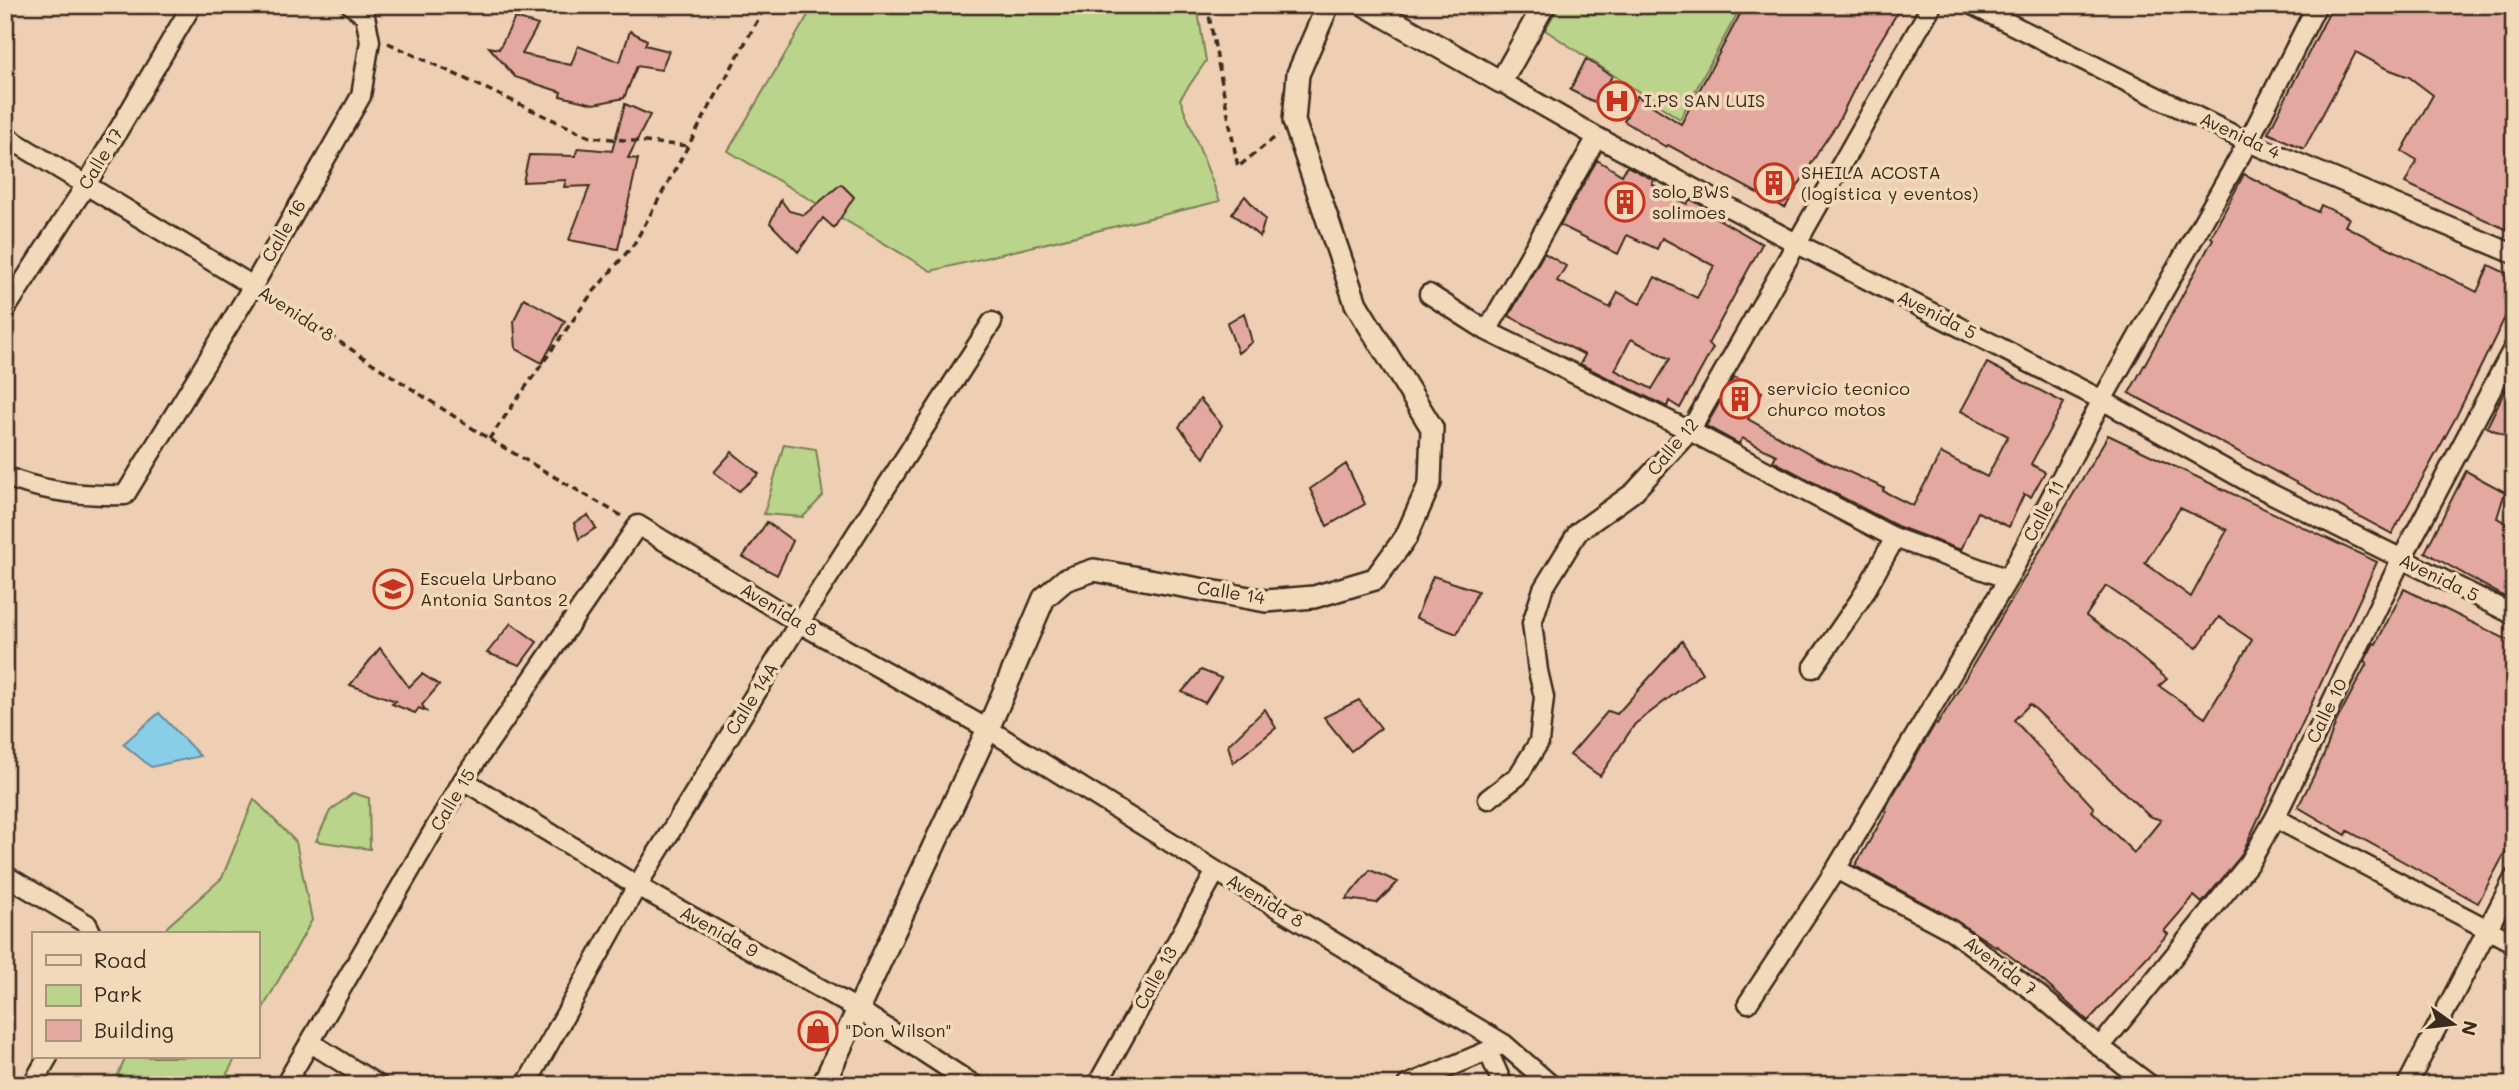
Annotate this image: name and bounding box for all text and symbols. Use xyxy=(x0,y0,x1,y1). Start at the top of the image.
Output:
hospital icon: I.PS SAN LUIS xyxy=(1596,80,1638,122)
place label: I.PS SAN LUIS xyxy=(1644,88,1765,112)
street label: Avenida 4 xyxy=(2196,106,2285,164)
street label: Calle 17 xyxy=(72,123,128,194)
place label: SHEILA ACOSTA (logistica y eventos) xyxy=(1801,160,1978,205)
building icon: SHEILA ACOSTA (logistica y eventos) xyxy=(1753,162,1795,204)
place label: solo BWS solimoes xyxy=(1652,179,1730,224)
building icon: solo BWS solimoes xyxy=(1604,181,1646,223)
street label: Calle 16 xyxy=(256,195,311,266)
street label: Avenida 8 xyxy=(254,280,339,347)
street label: Avenida 5 xyxy=(1894,284,1981,344)
place label: servicio tecnico churco motos xyxy=(1767,376,1910,421)
building icon: servicio tecnico churco motos xyxy=(1719,378,1761,420)
street label: Calle 12 xyxy=(1641,413,1703,480)
street label: Calle 11 xyxy=(2017,476,2069,545)
street label: Avenida 5 xyxy=(2396,548,2483,607)
place label: Escuela Urbano Antonia Santos 2 xyxy=(420,566,568,611)
school or university icon: Escuela Urbano Antonia Santos 2 xyxy=(372,568,414,610)
street label: Calle 14 xyxy=(1195,575,1267,609)
street label: Avenida 8 xyxy=(736,577,823,642)
street label: Calle 14A xyxy=(719,658,783,739)
street label: Calle 10 xyxy=(2300,674,2352,747)
street label: Calle 15 xyxy=(424,764,480,835)
street label: Avenida 8 xyxy=(1222,868,1309,933)
street label: Avenida 9 xyxy=(676,900,763,963)
street label: Avenida 7 xyxy=(1959,930,2042,1000)
legend xyxy=(32,932,259,1058)
street label: Calle 13 xyxy=(1128,942,1182,1013)
text: Road xyxy=(94,946,146,973)
text: Park xyxy=(94,980,142,1007)
north arrow xyxy=(2418,988,2488,1058)
shop icon: "Don Wilson" xyxy=(797,1010,839,1052)
text: Building xyxy=(94,1016,174,1043)
place label: "Don Wilson" xyxy=(845,1018,952,1042)
text: N xyxy=(2456,1018,2484,1038)

